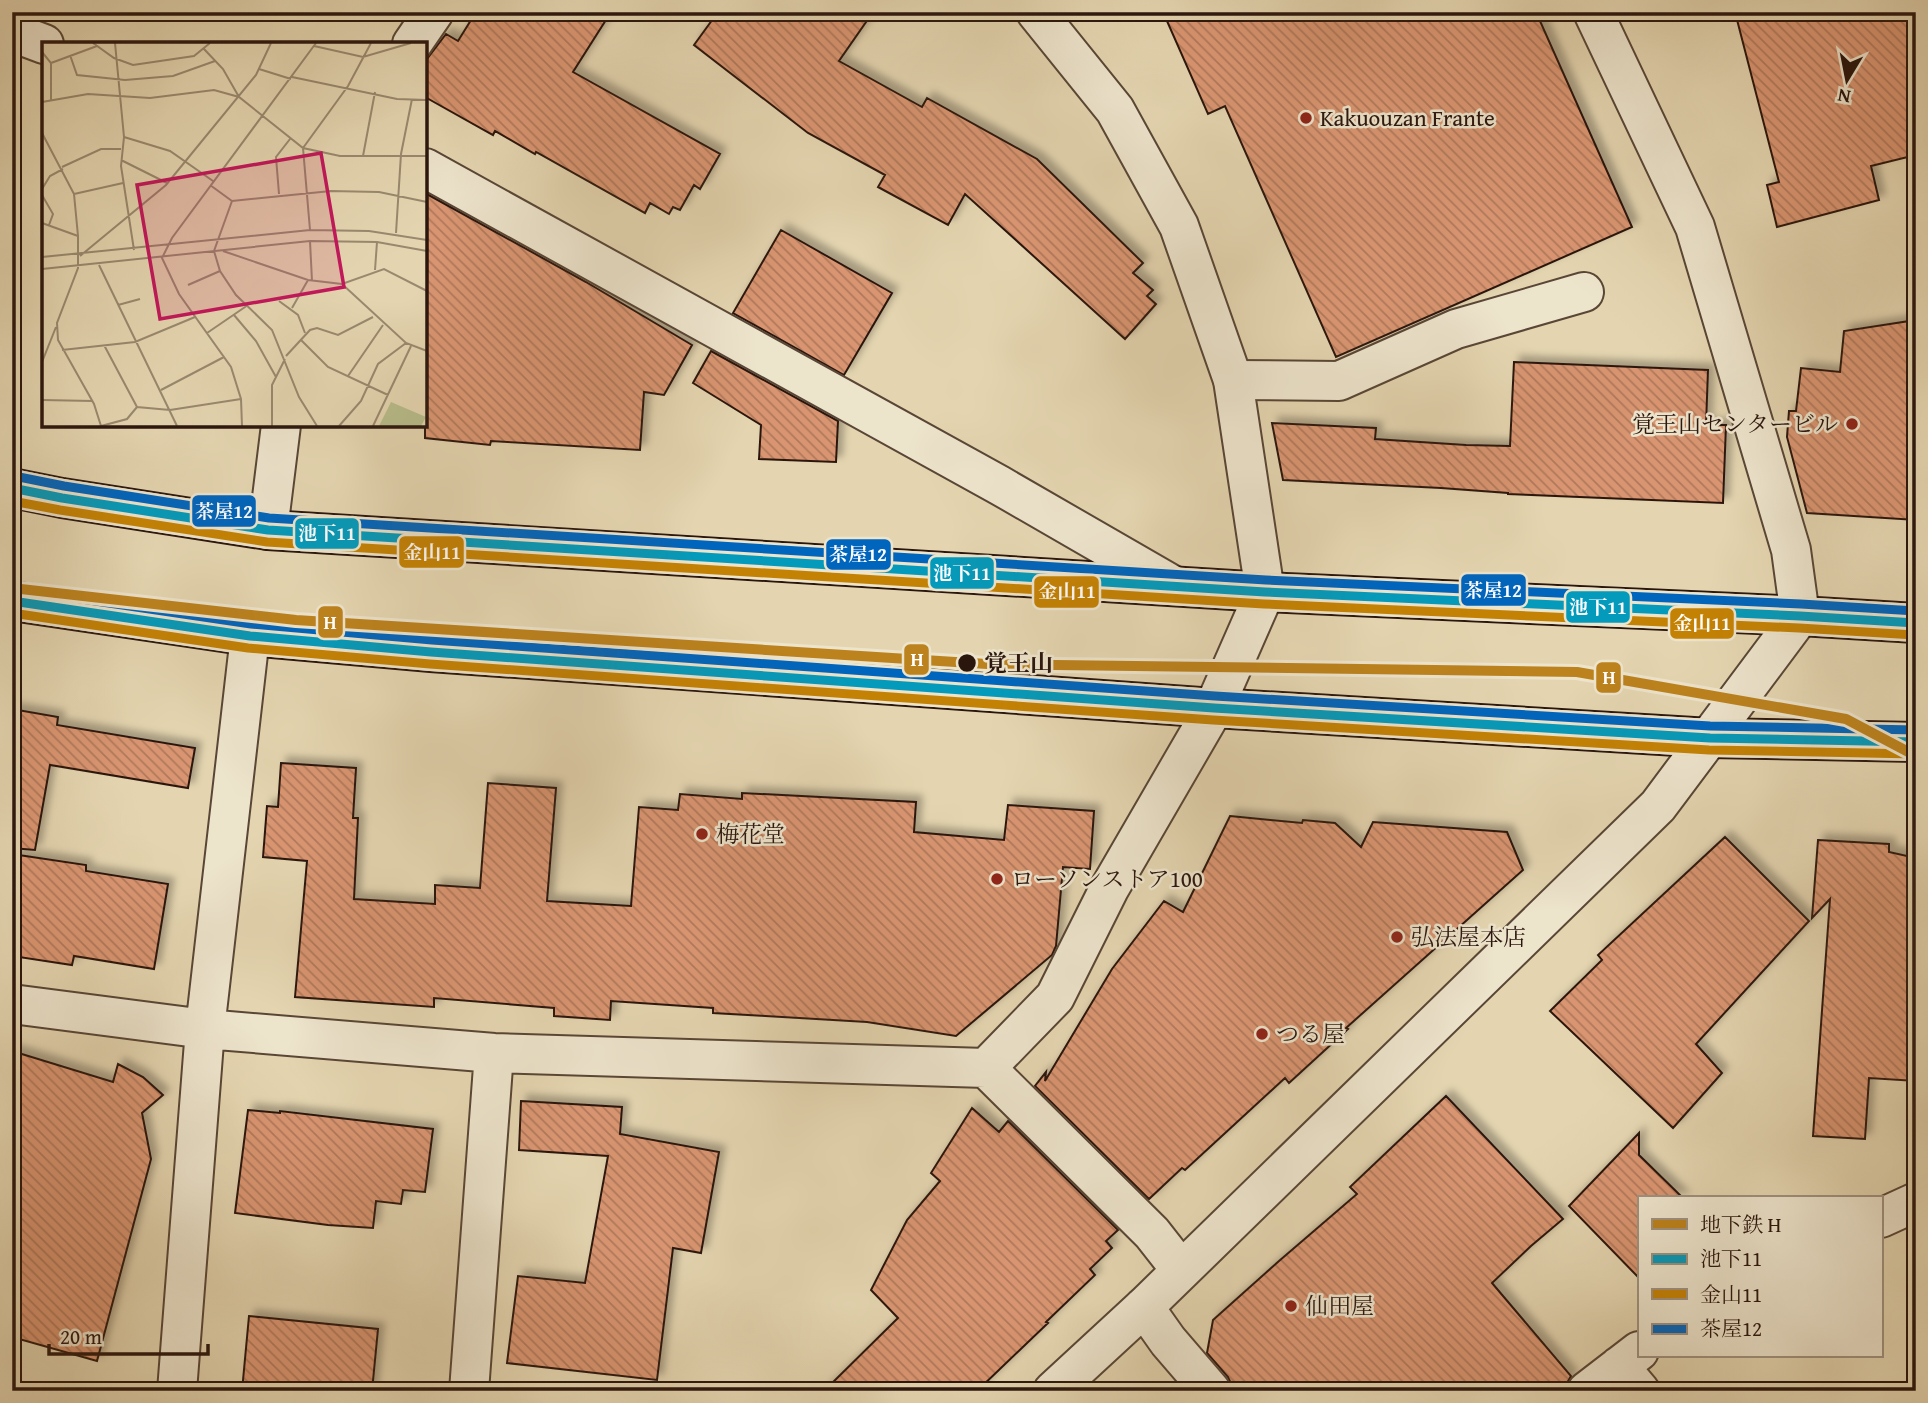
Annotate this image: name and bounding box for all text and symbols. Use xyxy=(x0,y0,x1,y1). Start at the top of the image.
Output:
inset map xyxy=(42,42,427,427)
north arrow xyxy=(1812,46,1882,116)
text: N xyxy=(1835,82,1853,112)
place label: Kakuouzan Frante xyxy=(1320,101,1495,134)
marker: Kakuouzan Frante xyxy=(1298,110,1314,126)
place label: 覚王山センタービル xyxy=(1632,407,1838,440)
marker: 覚王山センタービル xyxy=(1844,416,1860,432)
line badge: 茶屋12 xyxy=(191,494,257,528)
text: 茶屋12 xyxy=(195,497,253,525)
line badge: 池下11 xyxy=(294,517,360,550)
text: 池下11 xyxy=(298,519,356,547)
line badge: 金山11 xyxy=(398,535,465,569)
text: 金山11 xyxy=(403,538,461,566)
line badge: 茶屋12 xyxy=(825,538,892,571)
text: 茶屋12 xyxy=(829,540,887,568)
line badge: 池下11 xyxy=(929,556,995,590)
text: 池下11 xyxy=(933,559,991,587)
line badge: 茶屋12 xyxy=(1460,573,1527,607)
line badge: 金山11 xyxy=(1033,575,1100,609)
text: 茶屋12 xyxy=(1464,576,1522,604)
text: 金山11 xyxy=(1038,577,1096,605)
line badge: 池下11 xyxy=(1565,590,1631,624)
text: 池下11 xyxy=(1569,593,1627,621)
line badge: H xyxy=(317,605,344,639)
line badge: 金山11 xyxy=(1669,607,1735,640)
text: H xyxy=(323,608,337,636)
text: 金山11 xyxy=(1673,609,1731,637)
line badge: H xyxy=(903,643,930,676)
text: H xyxy=(910,645,924,673)
place label: 覚王山 xyxy=(984,646,1053,679)
marker: 覚王山 xyxy=(956,652,978,674)
line badge: H xyxy=(1595,661,1622,694)
text: H xyxy=(1602,663,1616,691)
place label: 梅花堂 xyxy=(716,817,785,850)
marker: 梅花堂 xyxy=(694,826,710,842)
place label: ローソンストア100 xyxy=(1011,862,1203,895)
marker: ローソンストア100 xyxy=(989,871,1005,887)
place label: 弘法屋本店 xyxy=(1411,920,1526,953)
marker: 弘法屋本店 xyxy=(1389,929,1405,945)
place label: つる屋 xyxy=(1276,1017,1345,1050)
marker: つる屋 xyxy=(1254,1026,1270,1042)
legend xyxy=(1638,1196,1882,1358)
text: 地下鉄 H xyxy=(1700,1209,1782,1240)
text: 池下11 xyxy=(1700,1243,1762,1274)
text: 金山11 xyxy=(1700,1279,1762,1310)
place label: 仙田屋 xyxy=(1305,1289,1374,1322)
marker: 仙田屋 xyxy=(1283,1298,1299,1314)
scale bar xyxy=(49,1312,208,1356)
text: 茶屋12 xyxy=(1700,1313,1762,1344)
text: 20 m xyxy=(60,1321,102,1352)

